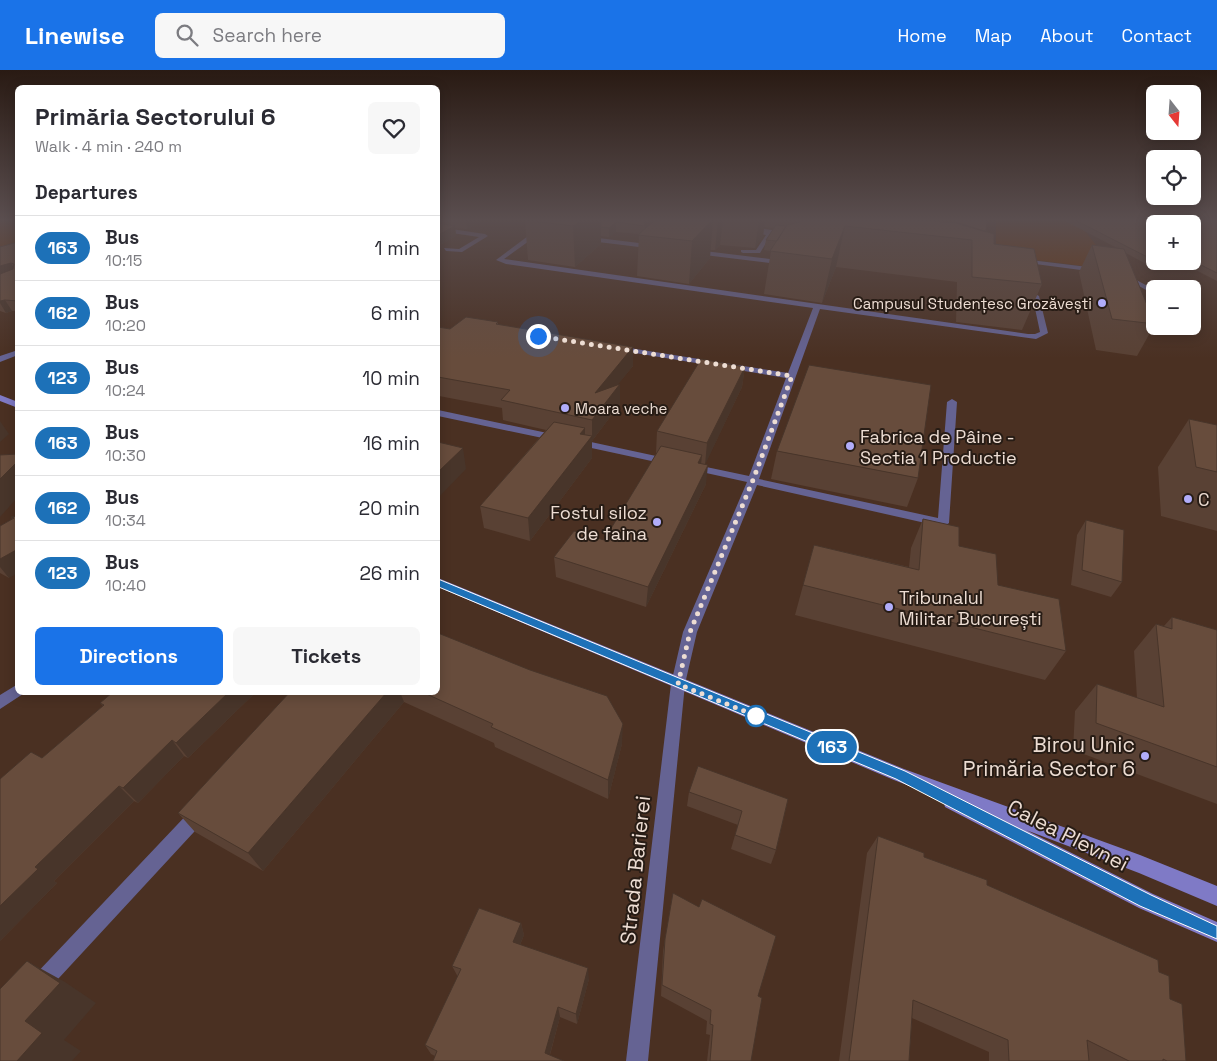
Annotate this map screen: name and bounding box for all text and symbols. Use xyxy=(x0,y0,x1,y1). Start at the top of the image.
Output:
search box xyxy=(155,13,505,58)
text: Linewise xyxy=(25,20,125,51)
icon: search xyxy=(173,21,201,49)
text: Search here xyxy=(213,23,322,48)
text: Home xyxy=(898,24,947,47)
text: Map xyxy=(975,24,1012,47)
text: About xyxy=(1040,24,1094,47)
text: Contact xyxy=(1122,24,1192,47)
north arrow xyxy=(1146,85,1201,140)
map controls xyxy=(1146,85,1201,335)
text: Primăria Sectorului 6 xyxy=(35,101,276,132)
button: heart xyxy=(368,102,420,154)
text: Walk · 4 min · 240 m xyxy=(35,136,182,157)
button: locate xyxy=(1146,150,1201,205)
text: Departures xyxy=(35,180,138,205)
button: + xyxy=(1146,215,1201,270)
text: Bus xyxy=(105,225,139,250)
text: 163 xyxy=(47,236,78,259)
text: 1 min xyxy=(375,236,420,261)
text: 10:15 xyxy=(105,250,142,271)
button: − xyxy=(1146,280,1201,335)
text: Bus xyxy=(105,290,139,315)
place label: Campusul Studențesc Grozăvești xyxy=(853,294,1092,313)
marker: Campusul Studențesc Grozăvești xyxy=(1096,297,1108,309)
text: 162 xyxy=(48,301,77,324)
text: 6 min xyxy=(371,301,420,326)
text: 10:20 xyxy=(105,315,146,336)
your location xyxy=(526,324,551,349)
text: Bus xyxy=(105,355,139,380)
text: 123 xyxy=(48,366,77,389)
text: 10 min xyxy=(362,366,420,391)
text: 10:24 xyxy=(105,380,145,401)
place label: Moara veche xyxy=(575,399,668,418)
marker: Moara veche xyxy=(559,402,571,414)
text: Bus xyxy=(105,420,139,445)
place label: Fabrica de Pâine - Sectia 1 Productie xyxy=(860,425,1017,469)
text: 163 xyxy=(47,431,78,454)
text: 16 min xyxy=(363,431,420,456)
marker: Fabrica de Pâine - Sectia 1 Productie xyxy=(844,440,856,452)
text: 10:30 xyxy=(105,445,146,466)
text: Bus xyxy=(105,485,139,510)
place label: C xyxy=(1198,488,1210,511)
marker: C xyxy=(1182,493,1194,505)
text: 162 xyxy=(48,496,77,519)
text: 20 min xyxy=(359,496,420,521)
place label: Fostul siloz de faina xyxy=(550,501,647,545)
text: 10:34 xyxy=(105,510,146,531)
marker: Fostul siloz de faina xyxy=(651,516,663,528)
text: Bus xyxy=(105,550,139,575)
text: 123 xyxy=(48,561,77,584)
text: 26 min xyxy=(359,561,420,586)
text: 10:40 xyxy=(105,575,146,596)
place label: Tribunalul Militar București xyxy=(899,586,1042,630)
marker: Tribunalul Militar București xyxy=(883,601,895,613)
button: Directions xyxy=(35,627,223,685)
button: Tickets xyxy=(233,627,420,685)
unlabelled marker xyxy=(745,705,767,727)
line badge: 163 xyxy=(803,731,861,763)
place label: Birou Unic Primăria Sector 6 xyxy=(963,731,1135,782)
text: 163 xyxy=(817,735,847,758)
marker: Birou Unic Primăria Sector 6 xyxy=(1139,750,1151,762)
street label: Calea Plevnei xyxy=(1003,793,1133,877)
street label: Strada Barierei xyxy=(614,794,656,946)

